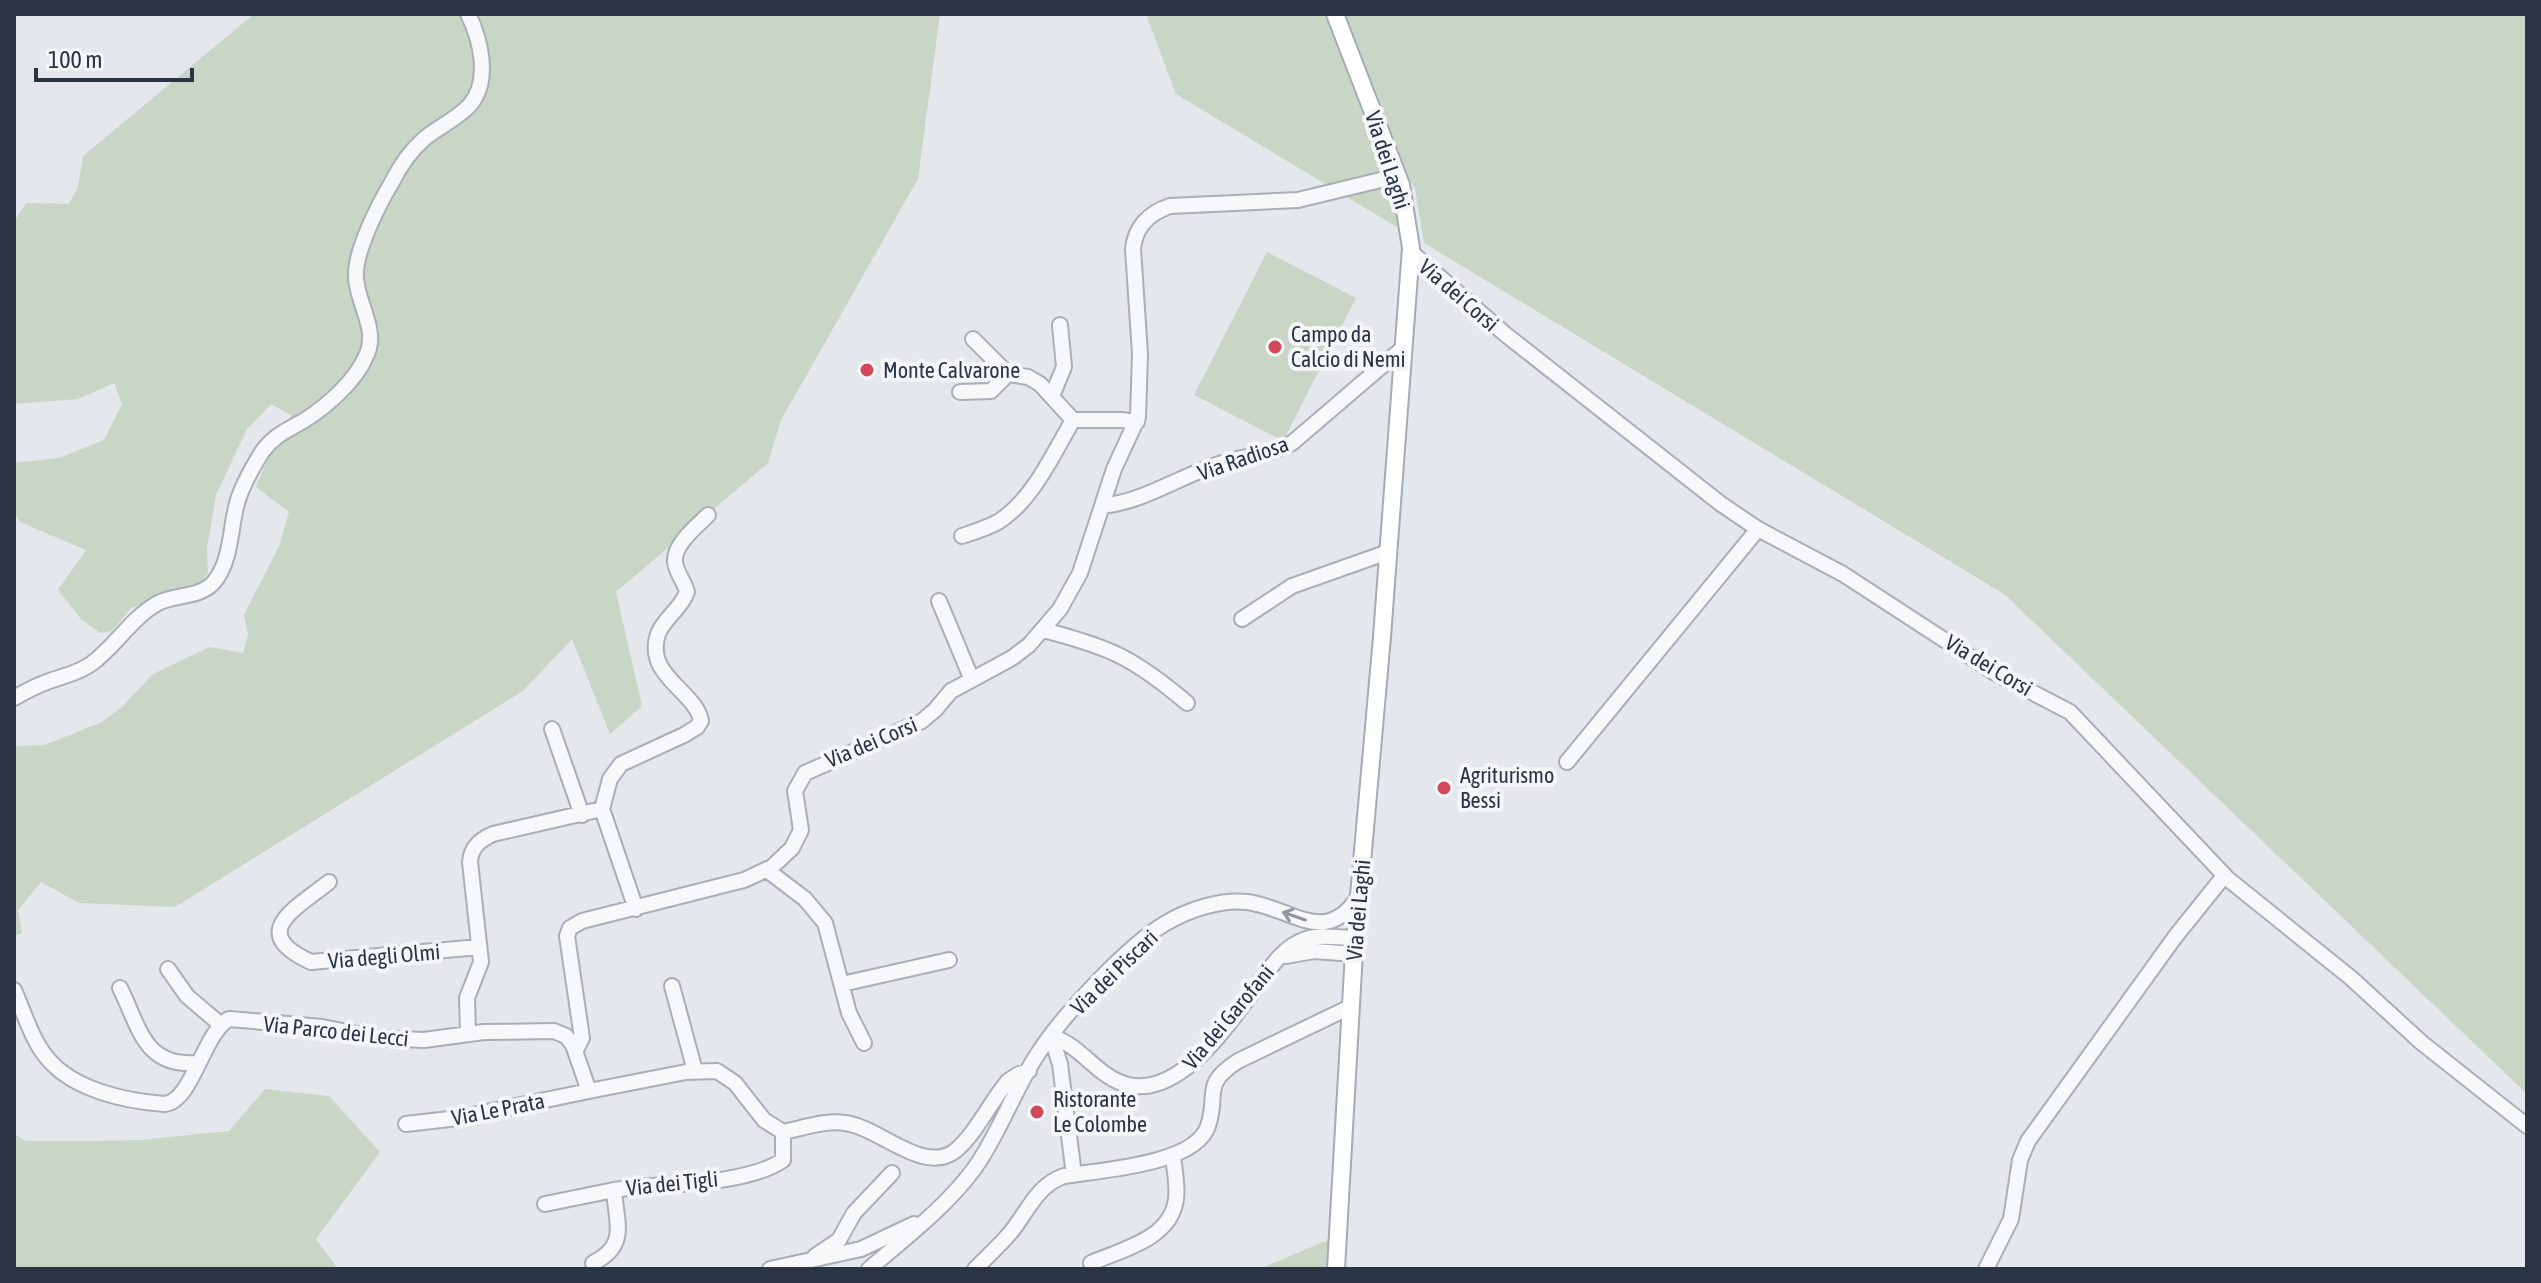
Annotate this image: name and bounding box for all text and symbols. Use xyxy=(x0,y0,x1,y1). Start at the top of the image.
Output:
scale bar xyxy=(36,32,192,82)
text: 100 m xyxy=(48,46,102,73)
street label: Via dei Laghi xyxy=(1360,108,1416,212)
street label: Via dei Corsi xyxy=(1414,253,1504,337)
place label: Campo da Calcio di Nemi xyxy=(1291,321,1406,372)
marker: Campo da Calcio di Nemi xyxy=(1266,338,1284,356)
place label: Monte Calvarone xyxy=(883,357,1020,383)
marker: Monte Calvarone xyxy=(858,361,876,379)
street label: Via Radiosa xyxy=(1194,430,1292,486)
street label: Via dei Corsi xyxy=(1941,629,2037,701)
street label: Via dei Corsi xyxy=(821,711,921,773)
place label: Agriturismo Bessi xyxy=(1460,762,1554,813)
marker: Agriturismo Bessi xyxy=(1435,779,1453,797)
street label: Via dei Laghi xyxy=(1341,858,1375,962)
one-way arrow xyxy=(1282,907,1307,922)
street label: Via dei Piscari xyxy=(1065,924,1163,1020)
street label: Via degli Olmi xyxy=(327,938,441,974)
street label: Via dei Garofani xyxy=(1177,959,1279,1075)
street label: Via Parco dei Lecci xyxy=(262,1010,410,1052)
place label: Ristorante Le Colombe xyxy=(1053,1086,1147,1137)
street label: Via Le Prata xyxy=(449,1087,547,1131)
marker: Ristorante Le Colombe xyxy=(1028,1103,1046,1121)
street label: Via dei Tigli xyxy=(625,1165,719,1201)

